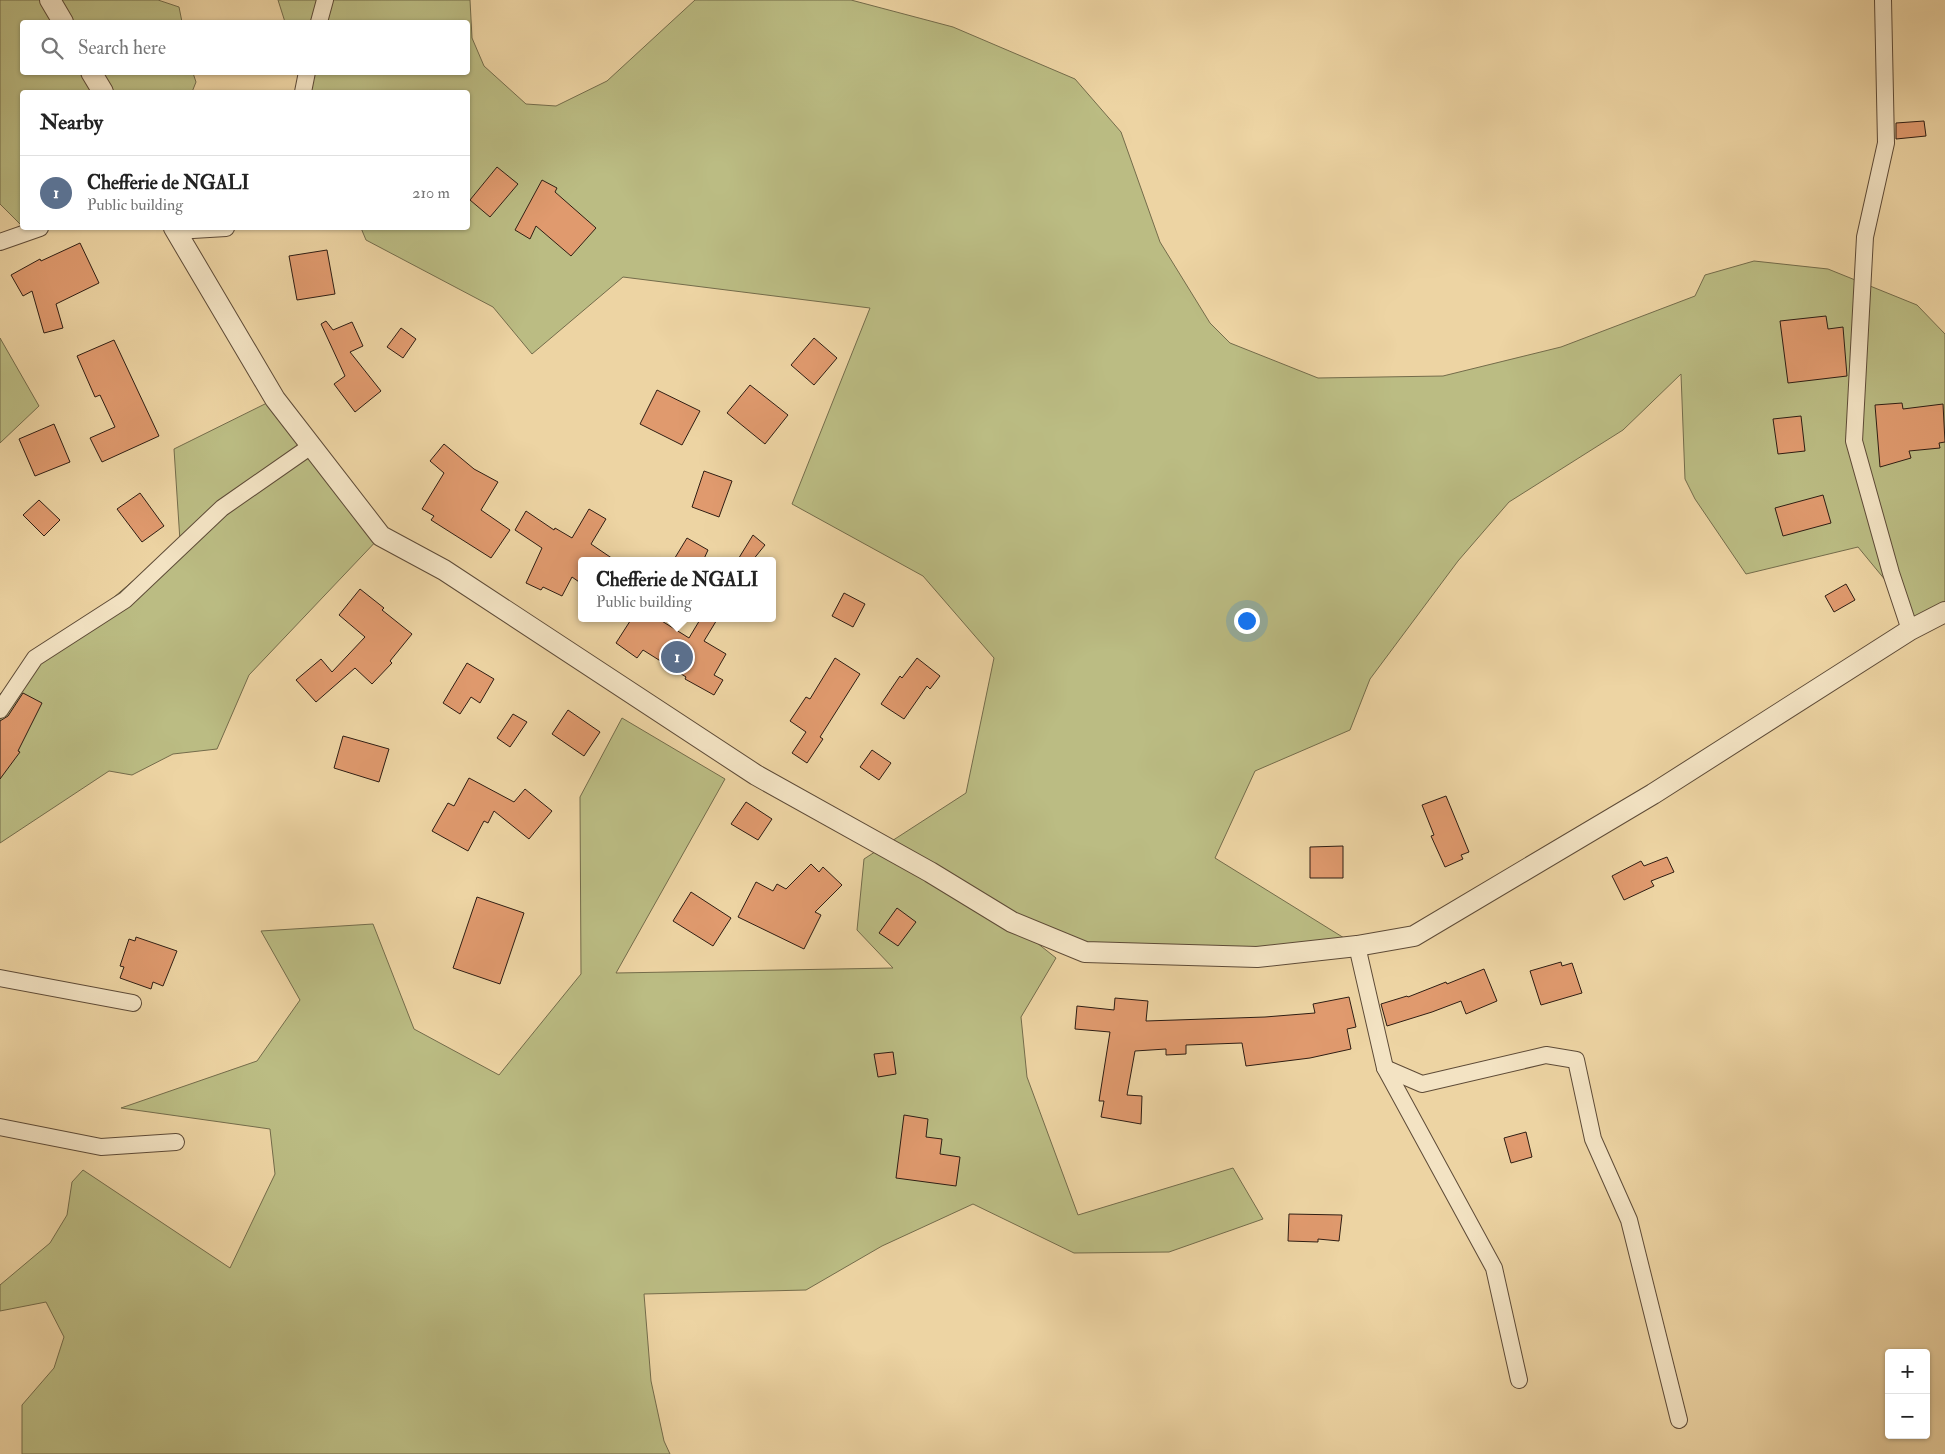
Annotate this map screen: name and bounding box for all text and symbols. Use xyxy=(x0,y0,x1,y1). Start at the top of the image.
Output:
search box xyxy=(20,20,470,75)
icon: search xyxy=(38,34,66,62)
text: Search here xyxy=(78,36,166,60)
text: Nearby xyxy=(40,109,103,136)
text: Chefferie de NGALI xyxy=(87,171,249,195)
text: 1 xyxy=(53,183,59,203)
text: 210 m xyxy=(412,183,450,203)
text: Public building xyxy=(87,195,183,215)
popup xyxy=(578,557,776,622)
text: Chefferie de NGALI xyxy=(596,568,758,592)
text: Public building xyxy=(596,592,692,612)
your location xyxy=(1234,608,1260,634)
pin: 1 xyxy=(661,638,693,676)
map controls xyxy=(1885,1349,1930,1439)
button: + xyxy=(1885,1349,1930,1394)
button: − xyxy=(1885,1394,1930,1439)

